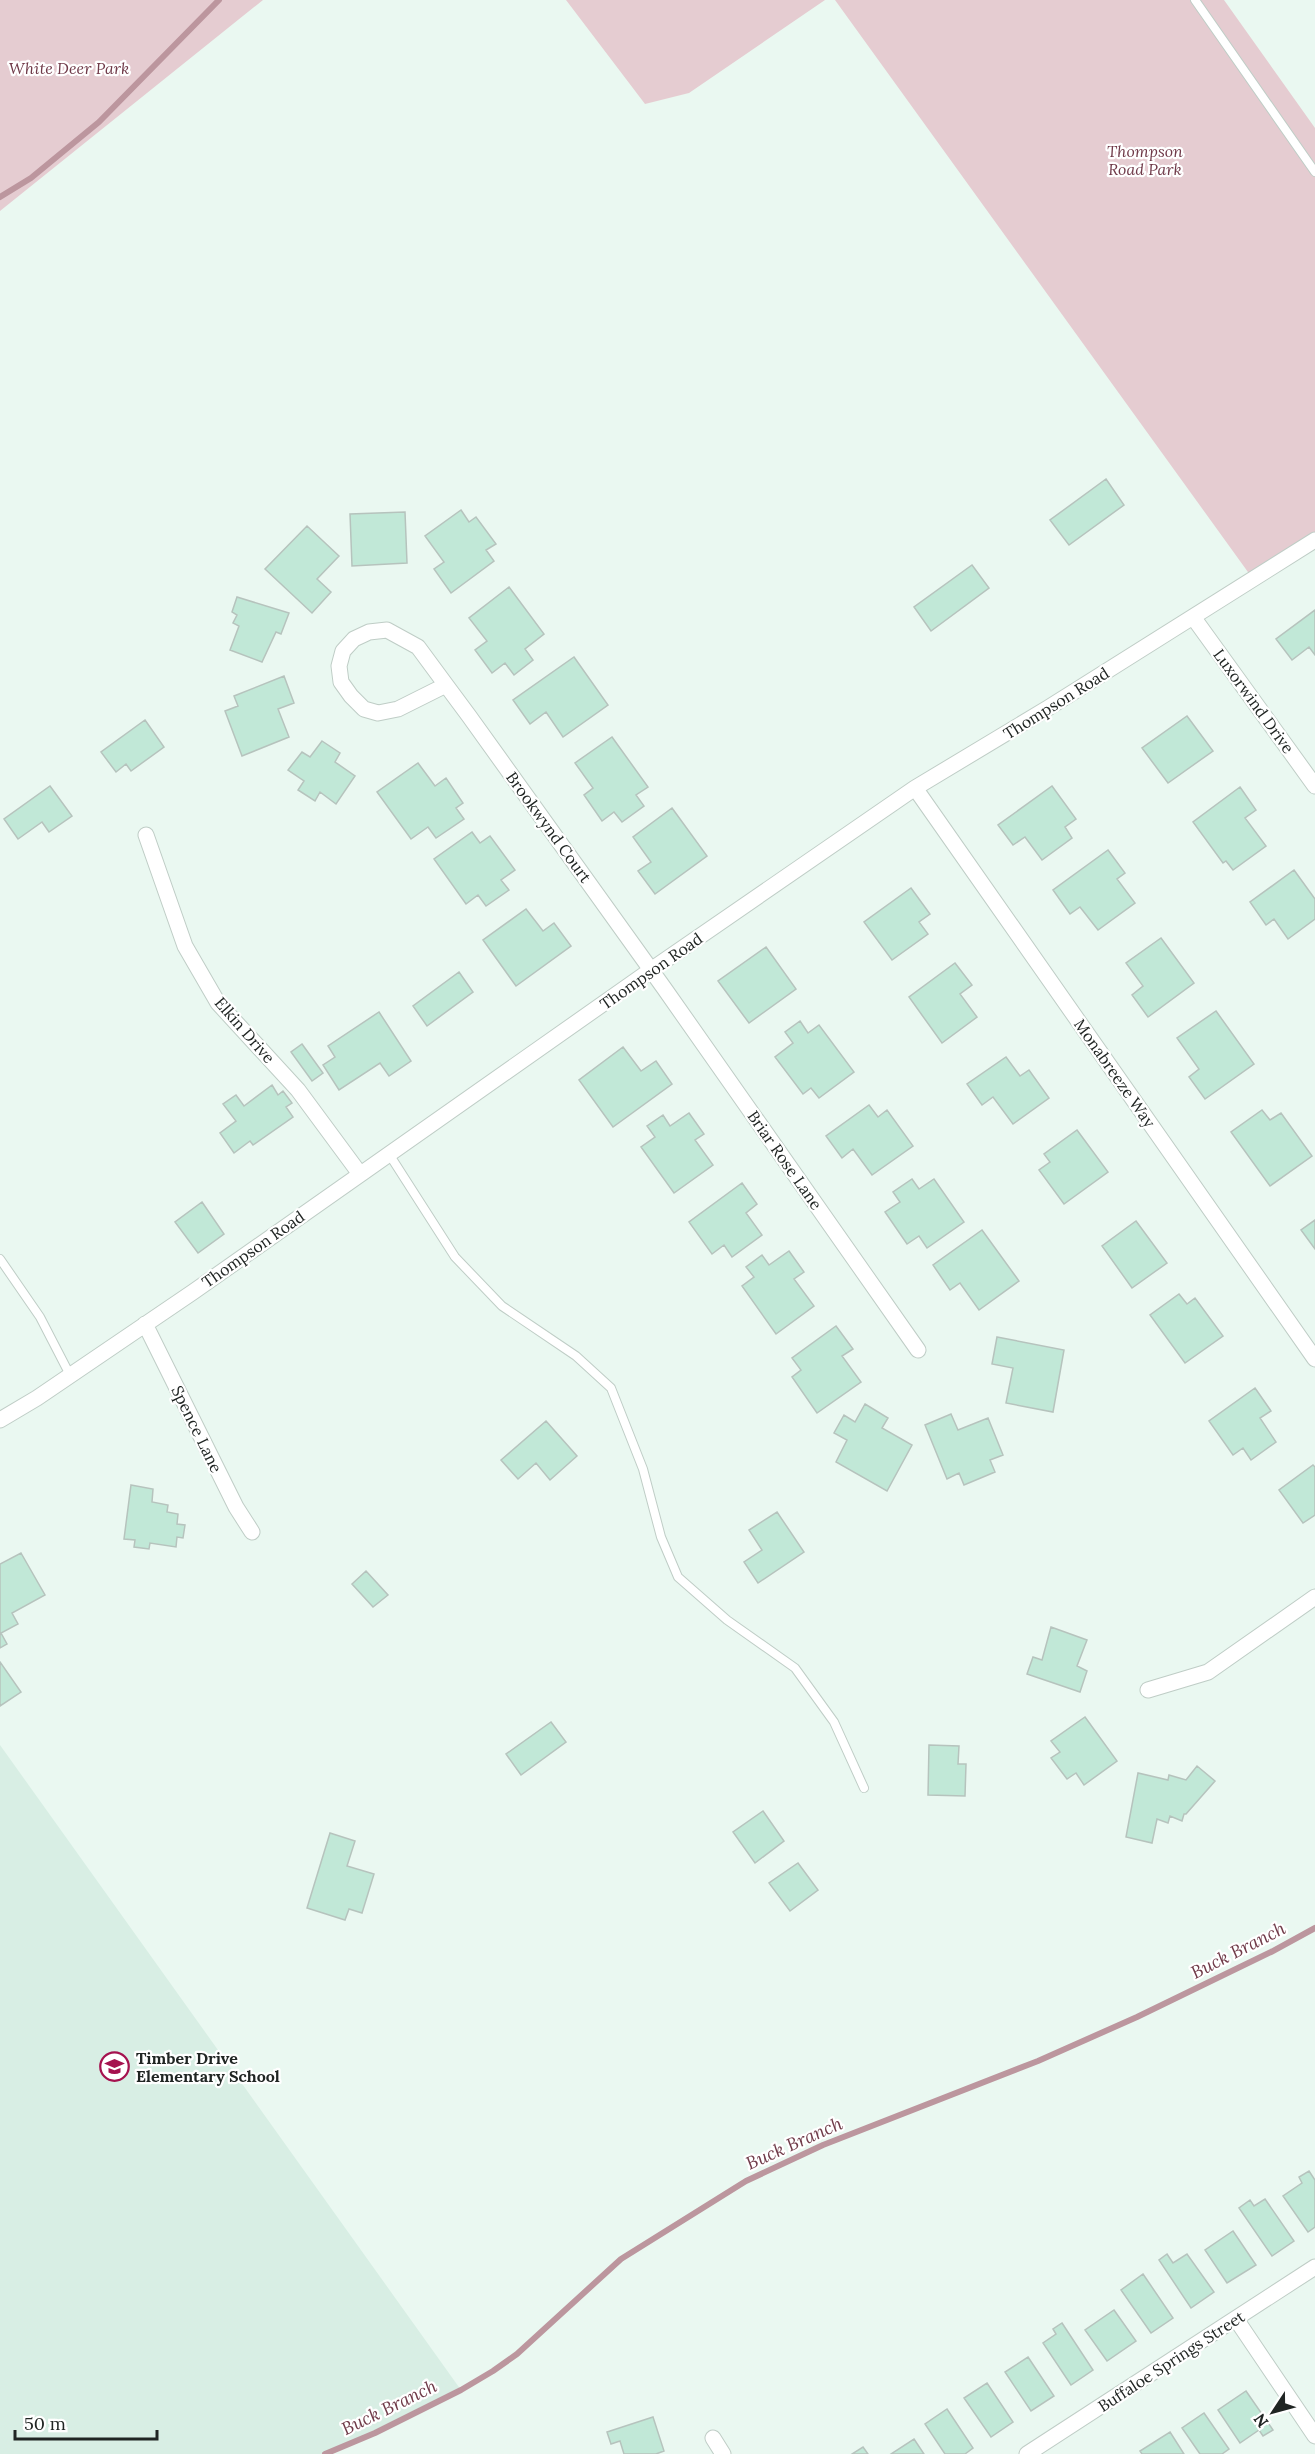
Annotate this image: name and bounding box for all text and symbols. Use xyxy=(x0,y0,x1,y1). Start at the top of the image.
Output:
park label: White Deer Park xyxy=(9,58,129,78)
park label: Thompson Road Park xyxy=(1107,141,1183,179)
street label: Luxorwind Drive xyxy=(1209,645,1299,757)
street label: Thompson Road xyxy=(999,662,1113,744)
street label: Brookwynd Court xyxy=(502,768,596,887)
street label: Thompson Road xyxy=(596,928,707,1014)
street label: Elkin Drive xyxy=(211,993,279,1067)
street label: Monabreeze Way xyxy=(1070,1015,1160,1132)
street label: Briar Rose Lane xyxy=(743,1107,827,1214)
street label: Thompson Road xyxy=(198,1206,309,1292)
street label: Spence Lane xyxy=(167,1382,227,1476)
water label: Buck Branch xyxy=(1187,1916,1290,1984)
place label: Timber Drive Elementary School xyxy=(136,2048,280,2086)
school or university icon: Timber Drive Elementary School xyxy=(99,2051,131,2083)
water label: Buck Branch xyxy=(742,2111,846,2174)
street label: Buffaloe Springs Street xyxy=(1094,2306,1249,2416)
water label: Buck Branch xyxy=(338,2374,441,2440)
north arrow xyxy=(1243,2382,1303,2442)
scale bar xyxy=(15,2403,158,2441)
text: N xyxy=(1249,2410,1273,2432)
text: 50 m xyxy=(24,2412,66,2435)

